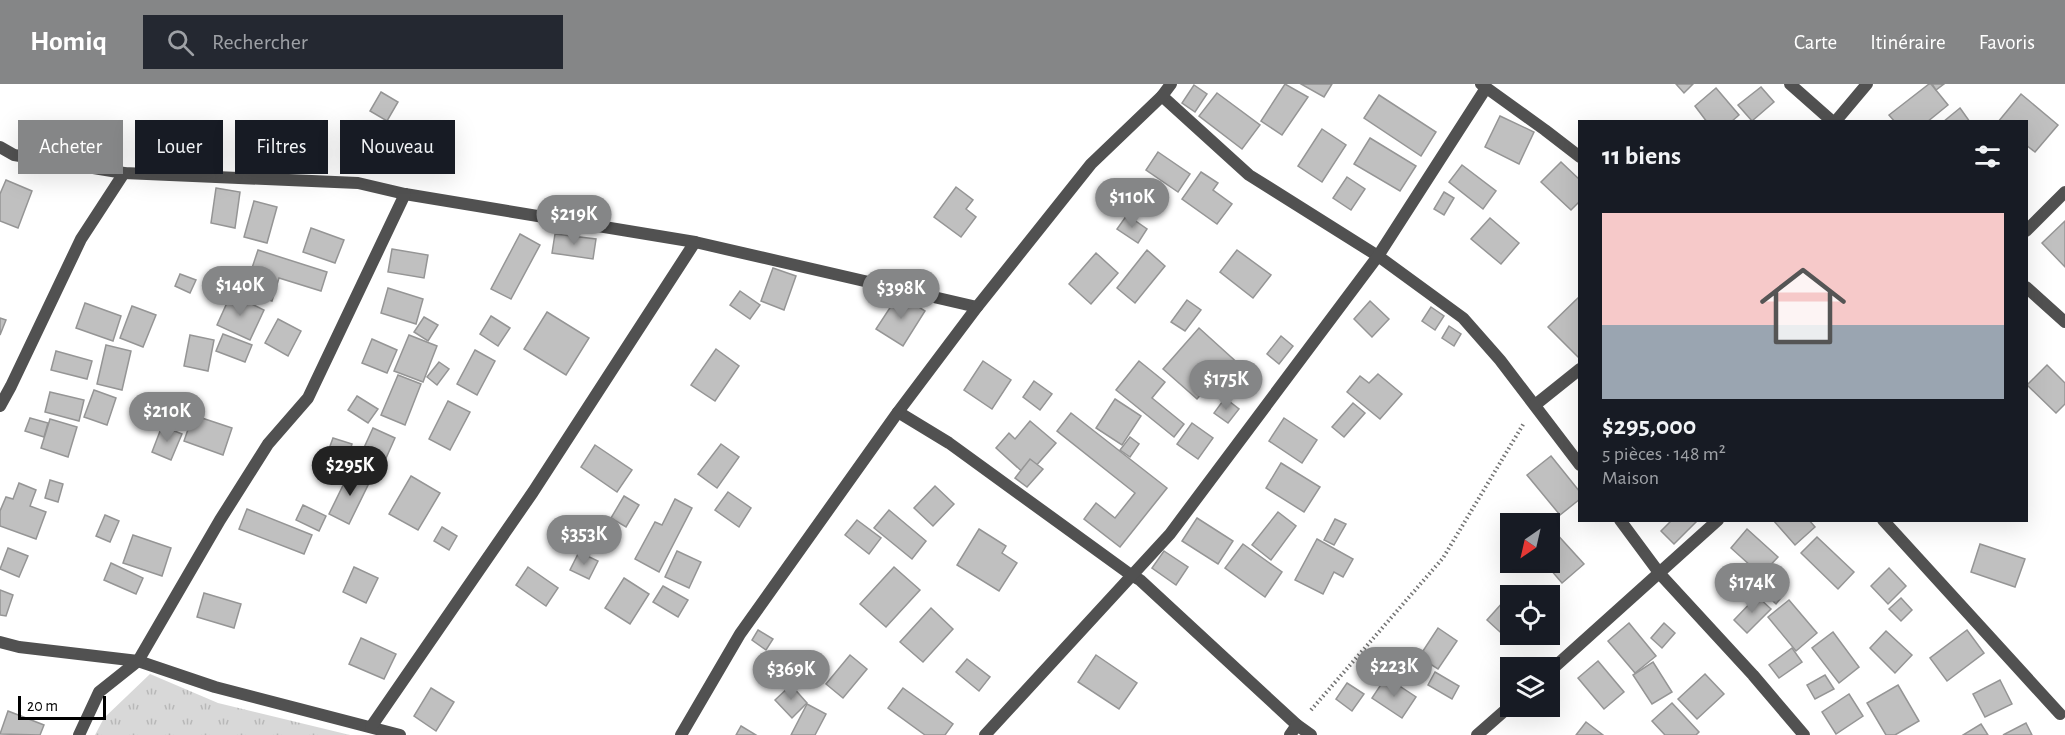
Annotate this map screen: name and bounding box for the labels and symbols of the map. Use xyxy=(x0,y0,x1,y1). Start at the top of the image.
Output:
pin: $110K xyxy=(1090,178,1174,229)
pin: $219K xyxy=(532,195,616,246)
pin: $140K xyxy=(198,266,282,317)
pin: $398K xyxy=(859,269,943,320)
pin: $175K xyxy=(1184,360,1268,411)
pin: $210K xyxy=(125,392,209,443)
pin: $295K xyxy=(308,446,392,497)
north arrow xyxy=(1500,513,1560,573)
pin: $353K xyxy=(542,515,626,566)
pin: $174K xyxy=(1710,563,1794,614)
pin: $223K xyxy=(1352,647,1436,698)
pin: $369K xyxy=(749,650,833,701)
scale bar xyxy=(18,693,106,720)

